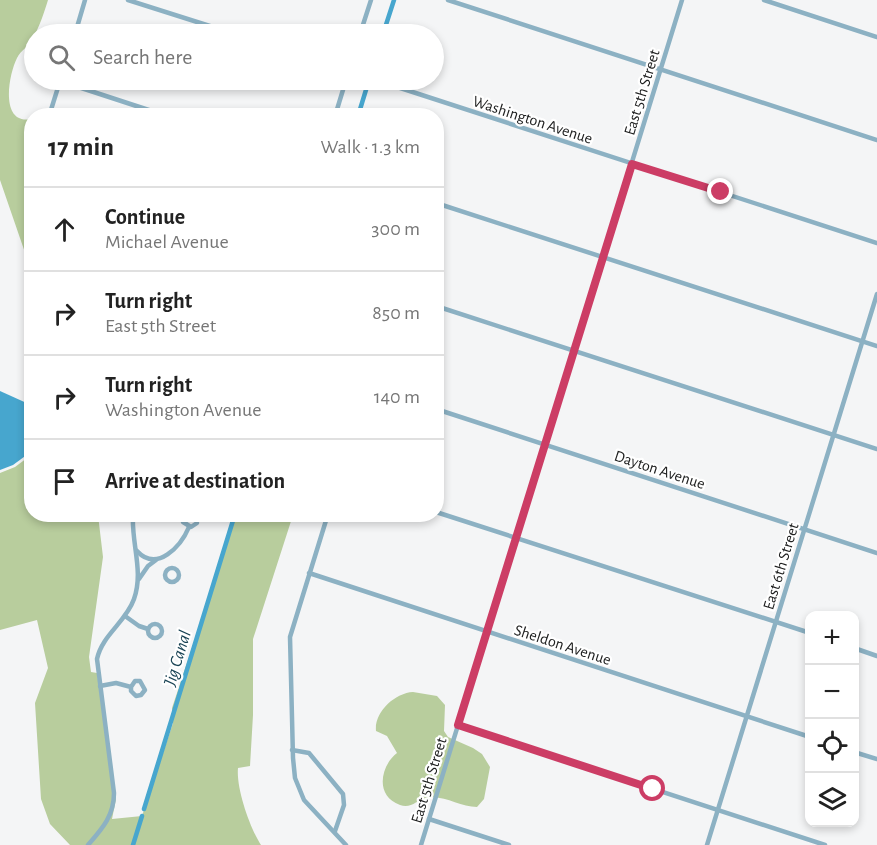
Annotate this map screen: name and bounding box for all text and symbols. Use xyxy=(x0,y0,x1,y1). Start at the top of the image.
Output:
search box xyxy=(24,24,444,90)
icon: search xyxy=(45,41,78,74)
text: Search here xyxy=(93,46,192,68)
street label: East 5th Street xyxy=(621,47,663,137)
street label: Washington Avenue xyxy=(471,93,595,147)
text: 17 min xyxy=(48,134,114,160)
text: Walk · 1.3 km xyxy=(321,137,420,157)
route end xyxy=(707,178,733,204)
text: Continue xyxy=(105,206,185,228)
icon: ahead xyxy=(48,213,81,246)
text: 300 m xyxy=(371,219,420,239)
text: Michael Avenue xyxy=(105,232,229,252)
text: Turn right xyxy=(105,290,192,312)
icon: right xyxy=(48,297,81,330)
text: 850 m xyxy=(372,303,420,323)
text: East 5th Street xyxy=(105,316,216,336)
text: Turn right xyxy=(105,374,192,396)
icon: right xyxy=(48,381,81,414)
text: 140 m xyxy=(374,387,420,407)
text: Washington Avenue xyxy=(105,400,261,420)
street label: Dayton Avenue xyxy=(612,448,707,493)
icon: arrive xyxy=(48,465,81,498)
text: Arrive at destination xyxy=(105,470,285,492)
street label: East 6th Street xyxy=(760,521,802,612)
map controls xyxy=(805,611,859,827)
button: + xyxy=(805,611,859,665)
street label: Sheldon Avenue xyxy=(512,622,613,668)
water label: Jig Canal xyxy=(161,628,195,689)
button: − xyxy=(805,665,859,719)
button: locate xyxy=(805,719,859,773)
street label: East 5th Street xyxy=(408,735,450,825)
button: layers xyxy=(805,773,859,827)
route start xyxy=(639,775,665,801)

